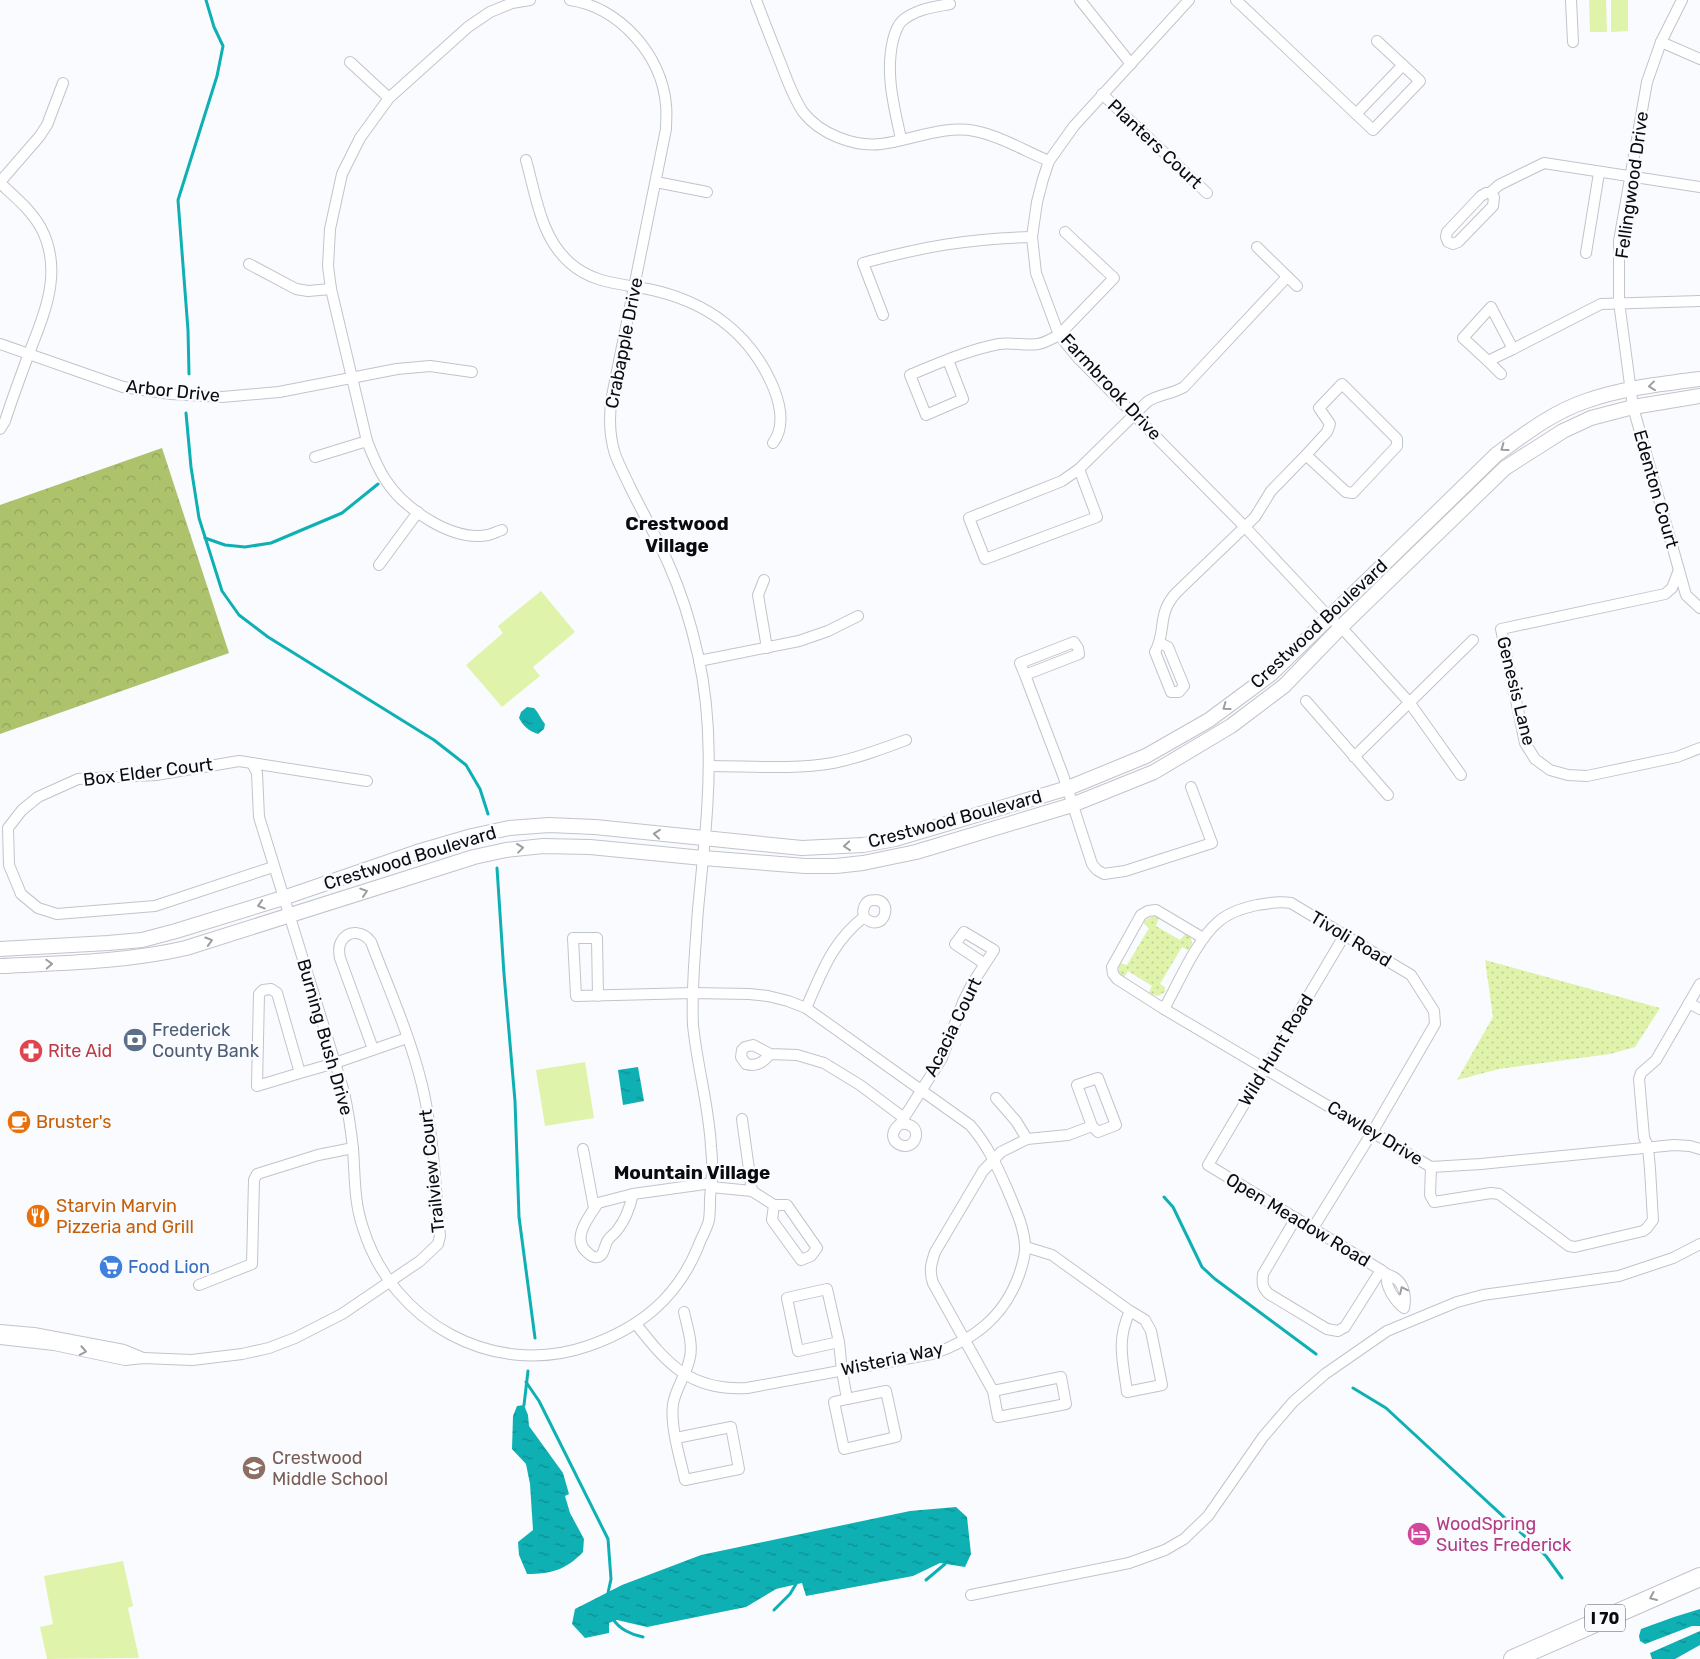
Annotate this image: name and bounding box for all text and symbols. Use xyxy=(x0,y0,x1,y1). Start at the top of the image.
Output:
street label: Planters Court xyxy=(1103,95,1207,193)
street label: Fellingwood Drive xyxy=(1611,110,1653,260)
street label: Crabapple Drive xyxy=(601,276,647,410)
street label: Farmbrook Drive xyxy=(1056,329,1166,445)
street label: Arbor Drive xyxy=(125,375,221,407)
one-way arrow xyxy=(1647,380,1656,390)
street label: Edenton Court xyxy=(1629,427,1683,551)
one-way arrow xyxy=(1500,442,1510,451)
district label: Crestwood Village xyxy=(625,512,729,557)
street label: Crestwood Boulevard xyxy=(1246,555,1392,693)
street label: Genesis Lane xyxy=(1492,634,1540,748)
one-way arrow xyxy=(1223,701,1232,710)
street label: Box Elder Court xyxy=(82,753,214,791)
street label: Crestwood Boulevard xyxy=(866,785,1044,853)
street label: Crestwood Boulevard xyxy=(321,821,499,895)
one-way arrow xyxy=(652,828,660,839)
one-way arrow xyxy=(843,841,851,852)
one-way arrow xyxy=(516,843,524,854)
one-way arrow xyxy=(359,888,368,898)
one-way arrow xyxy=(258,899,266,909)
street label: Tivoli Road xyxy=(1307,906,1395,972)
one-way arrow xyxy=(204,936,213,946)
street label: Burning Bush Drive xyxy=(292,956,358,1118)
one-way arrow xyxy=(45,958,53,969)
street label: Acacia Court xyxy=(920,974,986,1080)
street label: Wild Hunt Road xyxy=(1234,990,1318,1110)
place label: Frederick County Bank xyxy=(152,1019,260,1062)
bank icon: Frederick County Bank xyxy=(122,1027,148,1053)
pharmacy icon: Rite Aid xyxy=(18,1038,44,1064)
place label: Rite Aid xyxy=(48,1040,112,1062)
street label: Cawley Drive xyxy=(1323,1096,1427,1170)
street label: Trailview Court xyxy=(415,1108,449,1234)
cafe icon: Bruster's xyxy=(6,1109,32,1135)
place label: Bruster's xyxy=(36,1111,112,1133)
district label: Mountain Village xyxy=(614,1161,770,1184)
street label: Open Meadow Road xyxy=(1222,1168,1374,1272)
place label: Starvin Marvin Pizzeria and Grill xyxy=(56,1195,194,1238)
restaurant icon: Starvin Marvin Pizzeria and Grill xyxy=(25,1203,51,1229)
supermarket icon: Food Lion xyxy=(98,1254,124,1280)
place label: Food Lion xyxy=(128,1256,210,1278)
one-way arrow xyxy=(1398,1286,1409,1295)
street label: Wisteria Way xyxy=(839,1337,945,1381)
one-way arrow xyxy=(78,1346,87,1356)
place label: Crestwood Middle School xyxy=(272,1447,388,1490)
school or university icon: Crestwood Middle School xyxy=(241,1455,267,1481)
place label: WoodSpring Suites Frederick xyxy=(1436,1513,1572,1556)
hotel icon: WoodSpring Suites Frederick xyxy=(1406,1521,1432,1547)
one-way arrow xyxy=(1649,1591,1658,1602)
road number: I 70 xyxy=(1585,1605,1625,1632)

